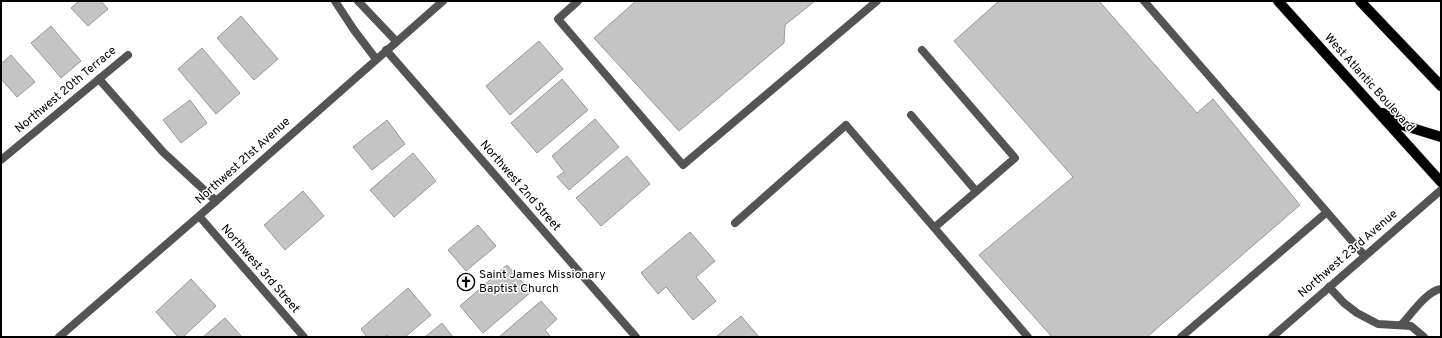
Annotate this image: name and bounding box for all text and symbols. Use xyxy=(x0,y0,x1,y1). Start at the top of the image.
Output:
street label: West Atlantic Boulevard xyxy=(1320,30,1418,136)
street label: Northwest 20th Terrace xyxy=(12,43,120,137)
street label: Northwest 21st Avenue xyxy=(192,114,294,208)
street label: Northwest 2nd Street xyxy=(476,137,564,235)
street label: Northwest 23rd Avenue xyxy=(1295,206,1401,302)
street label: Northwest 3rd Street xyxy=(217,221,303,317)
place label: Saint James Missionary Baptist Church xyxy=(479,267,606,297)
church icon: Saint James Missionary Baptist Church xyxy=(456,272,476,292)

